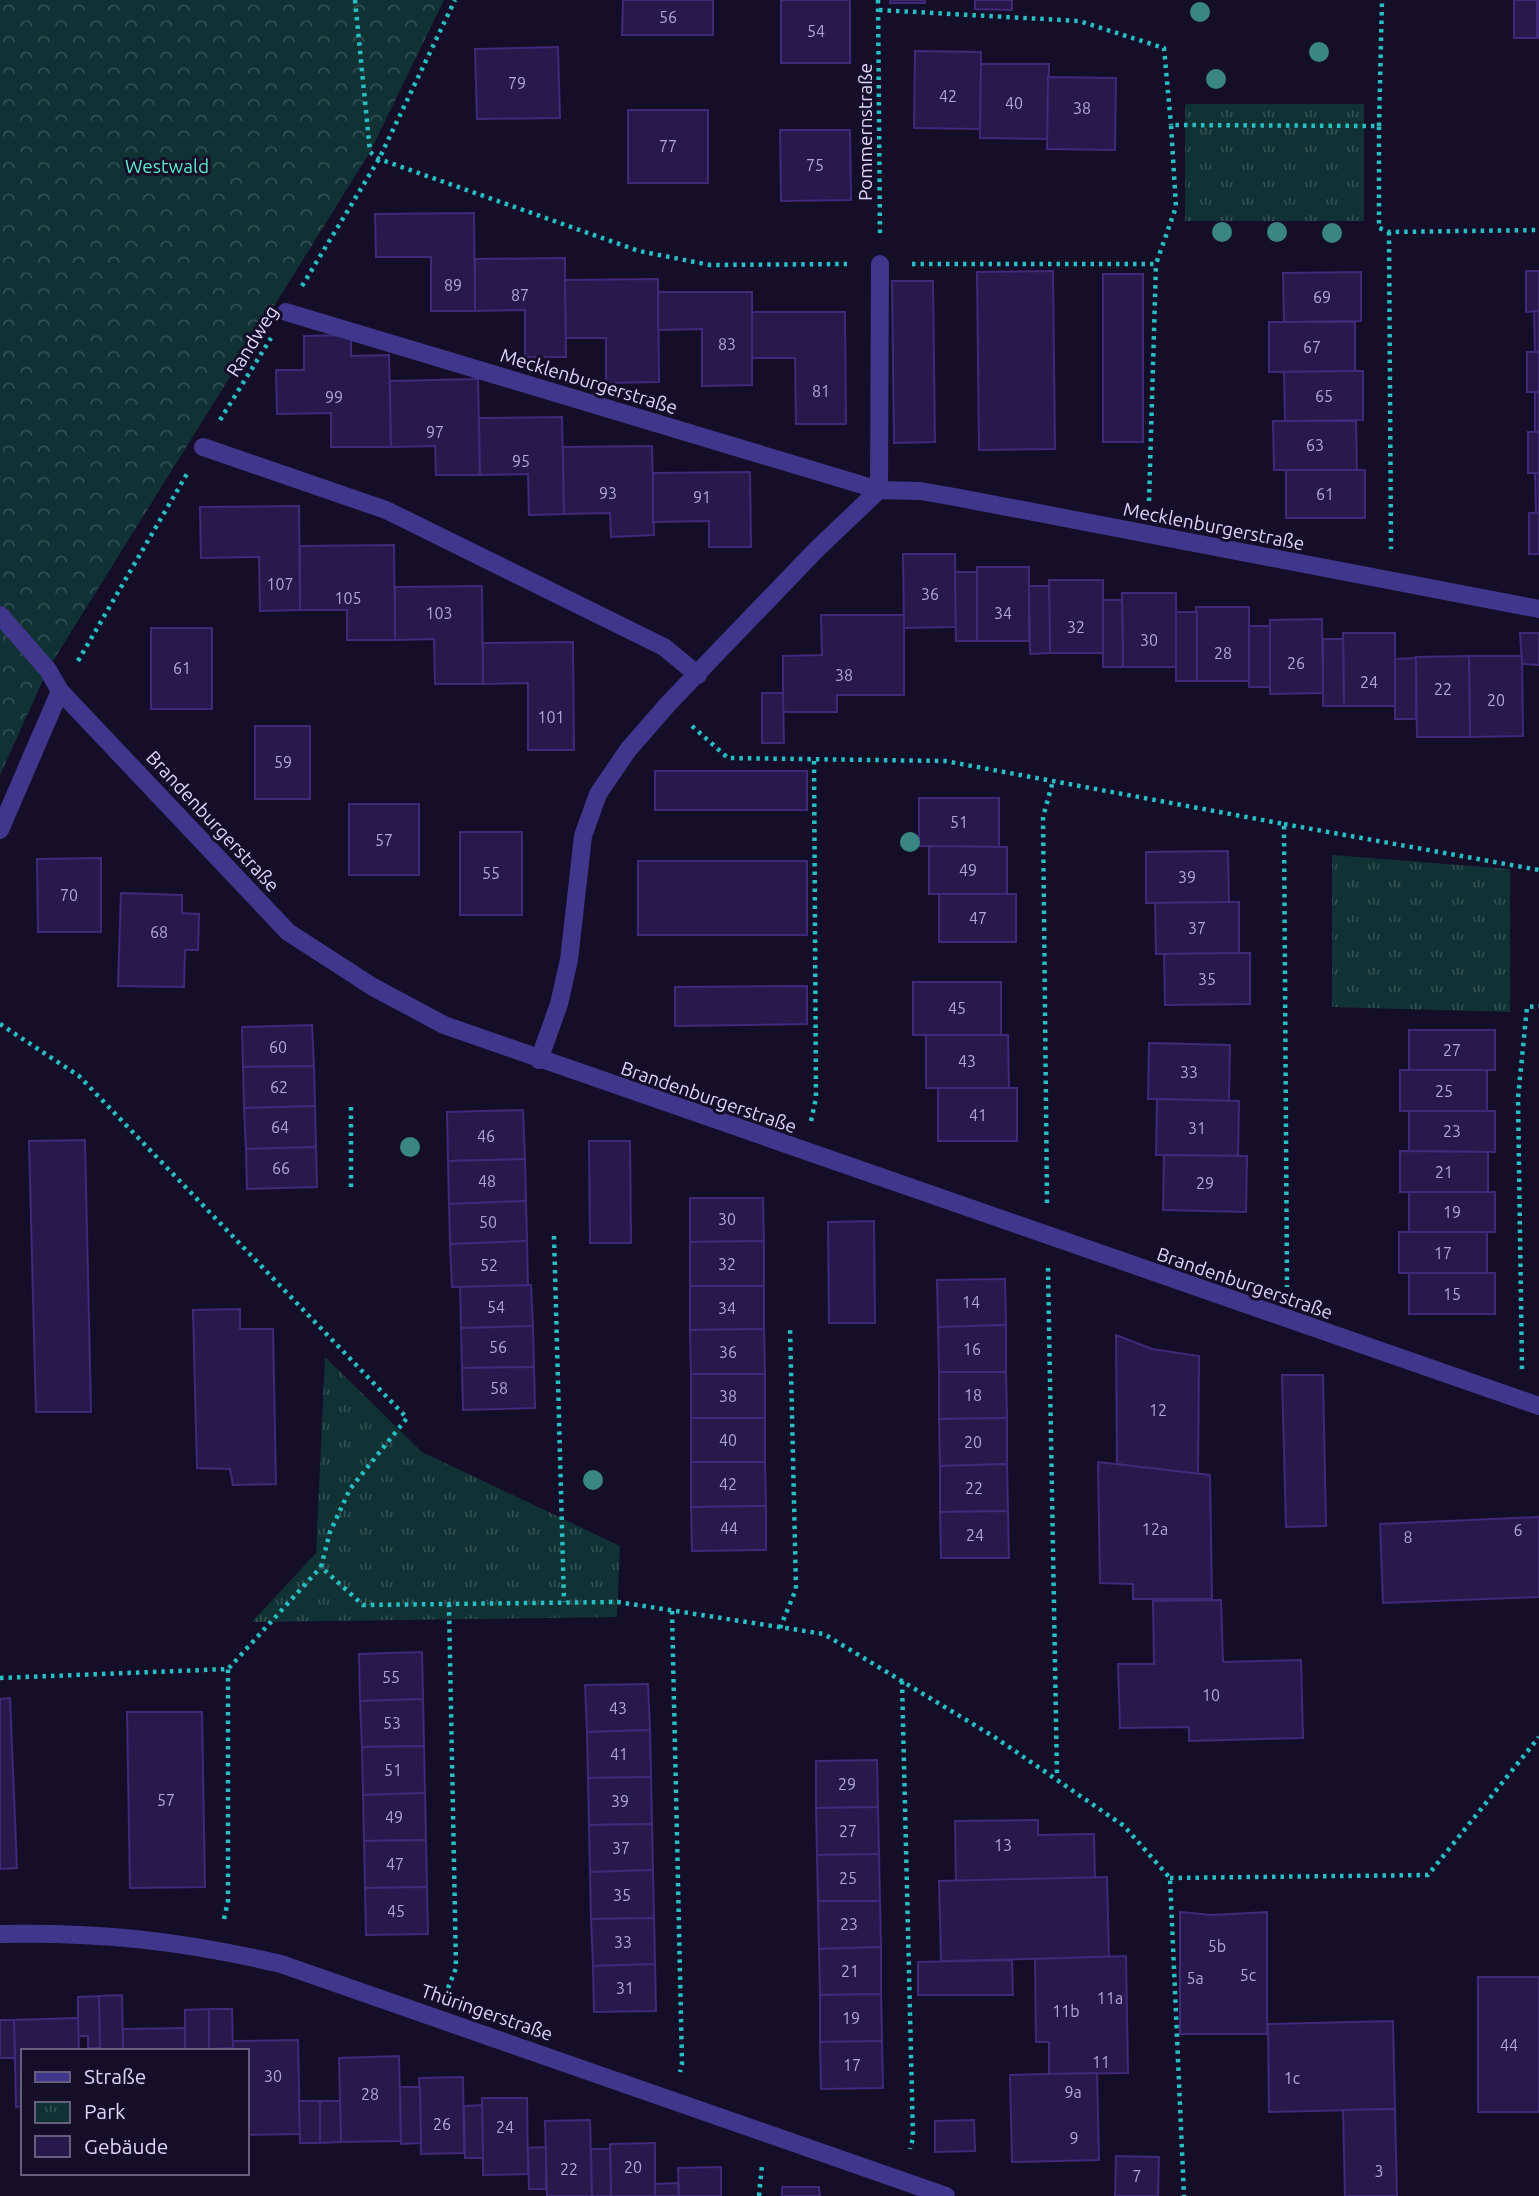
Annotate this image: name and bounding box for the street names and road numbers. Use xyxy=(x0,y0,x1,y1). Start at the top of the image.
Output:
street label: Pommernstraße xyxy=(854,63,876,201)
street label: Randweg xyxy=(222,301,282,381)
street label: Mecklenburgerstraße xyxy=(498,344,680,418)
street label: Mecklenburgerstraße xyxy=(1122,498,1306,554)
street label: Brandenburgerstraße xyxy=(142,746,284,896)
street label: Brandenburgerstraße xyxy=(618,1057,800,1137)
street label: Brandenburgerstraße xyxy=(1154,1243,1336,1323)
street label: Thüringerstraße xyxy=(418,1979,556,2045)

